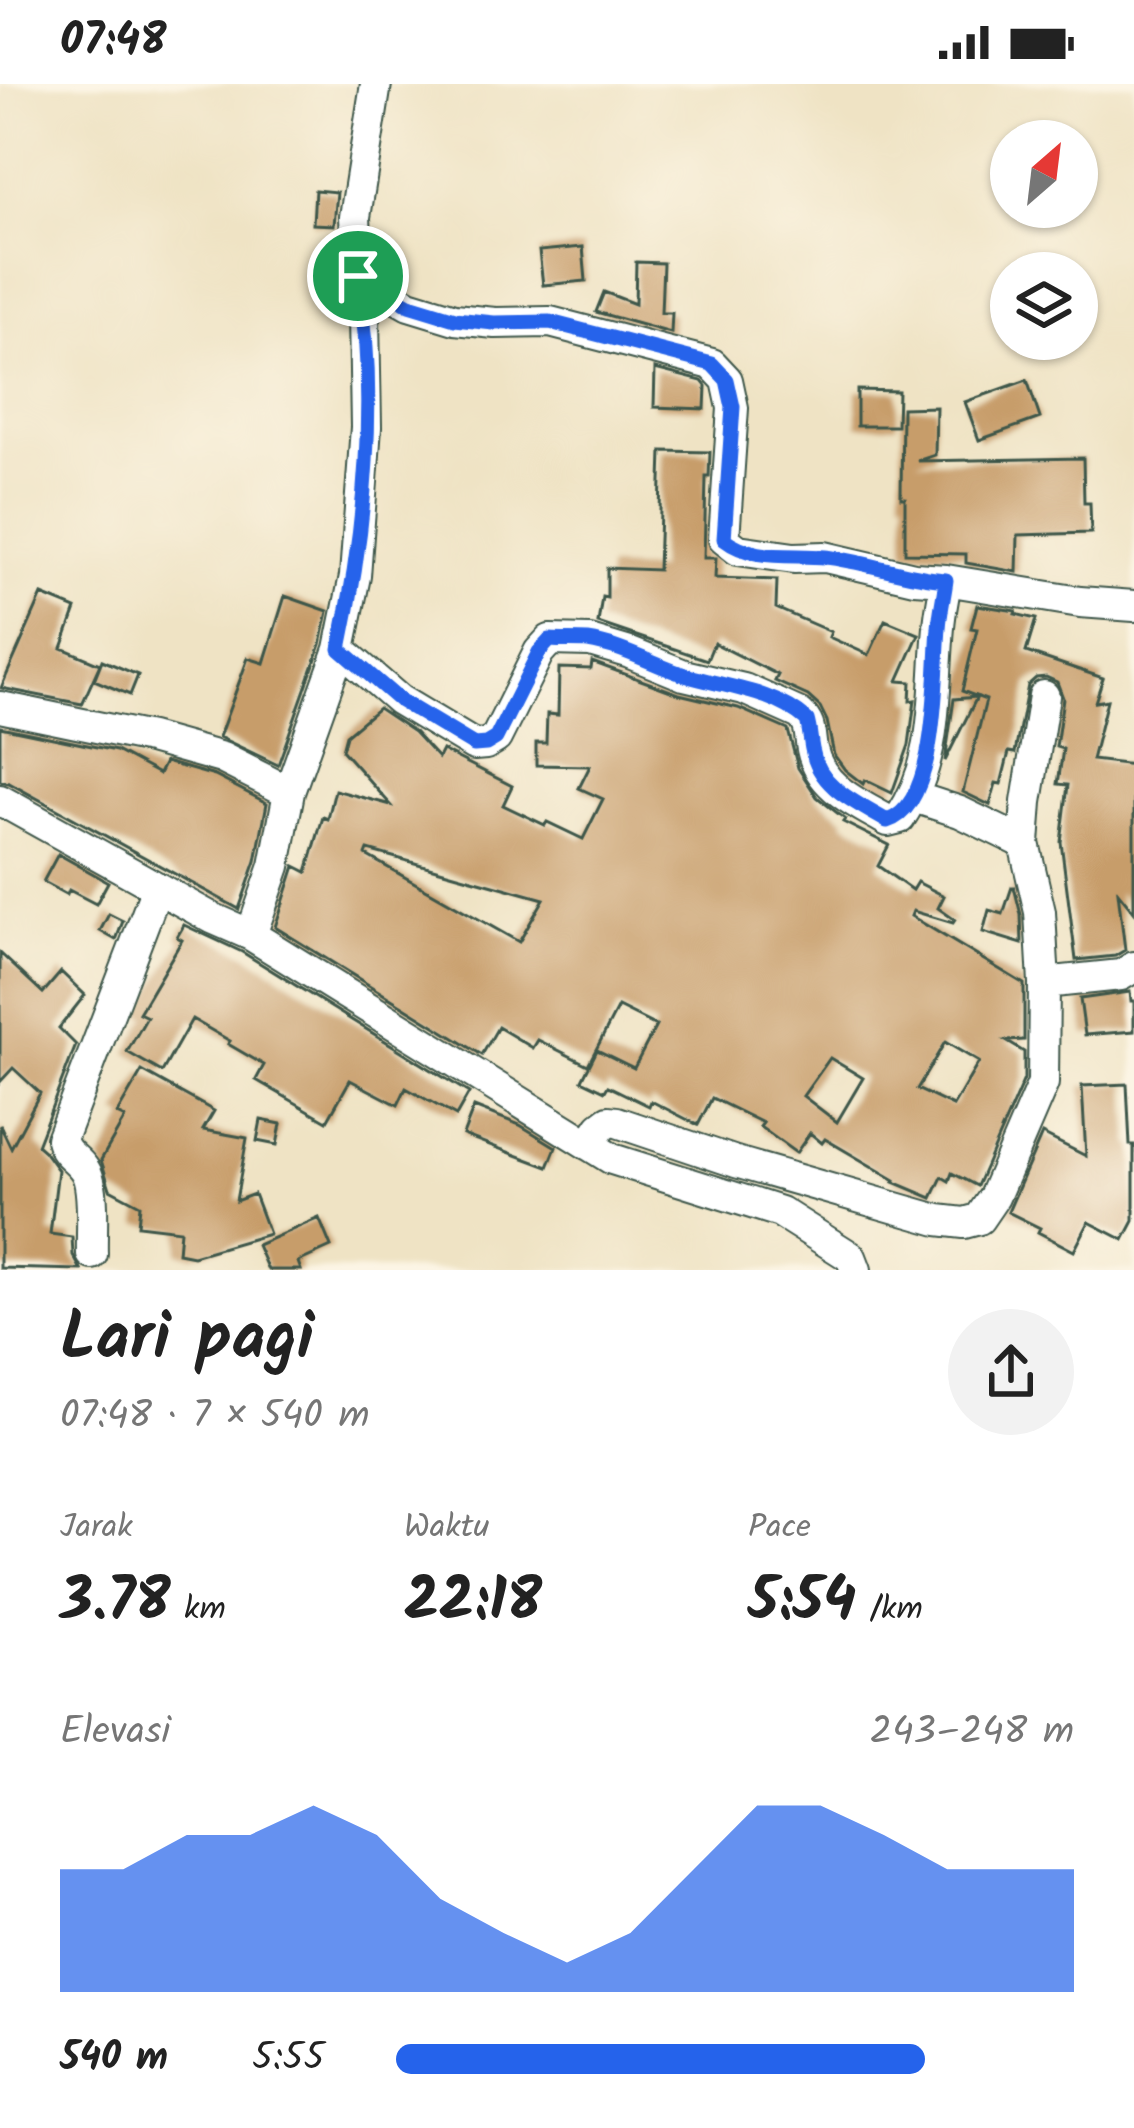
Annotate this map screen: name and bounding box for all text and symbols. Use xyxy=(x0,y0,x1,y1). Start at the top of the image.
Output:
text: 07:48 xyxy=(60,6,166,78)
north arrow xyxy=(990,120,1098,228)
map controls xyxy=(990,120,1098,360)
pin xyxy=(307,225,409,327)
icon: arrive xyxy=(325,243,391,309)
button: layers xyxy=(990,252,1098,360)
text: Lari pagi xyxy=(60,1288,314,1393)
button: share xyxy=(948,1309,1074,1435)
text: 07:48 · 7 × 540 m xyxy=(60,1386,369,1448)
text: Jarak xyxy=(60,1502,133,1555)
text: Waktu xyxy=(404,1502,489,1555)
text: Pace xyxy=(748,1502,811,1555)
text: 3.78 xyxy=(60,1555,171,1651)
text: 22:18 xyxy=(404,1555,542,1651)
text: 5:54 xyxy=(748,1555,856,1651)
text: km xyxy=(171,1584,226,1637)
text: /km xyxy=(856,1584,923,1637)
text: Elevasi xyxy=(60,1702,171,1764)
text: 243–248 m xyxy=(869,1702,1074,1764)
text: 540 m xyxy=(60,2028,168,2090)
text: 5:55 xyxy=(252,2028,324,2090)

